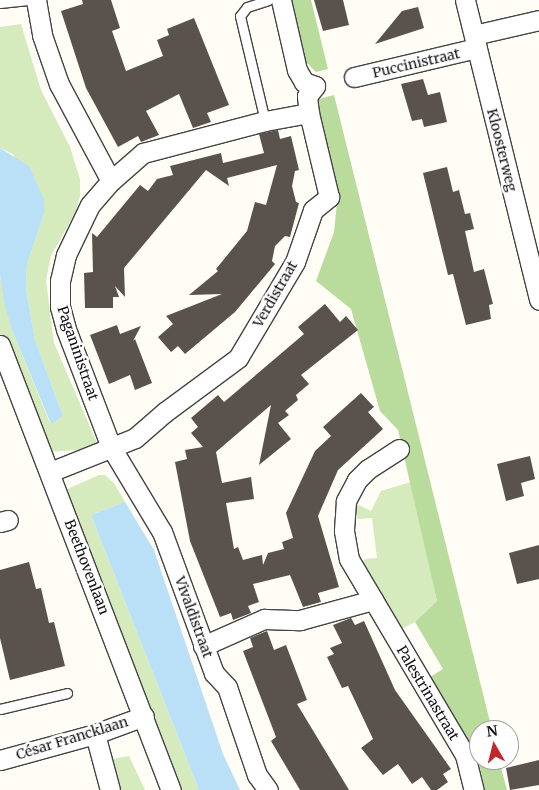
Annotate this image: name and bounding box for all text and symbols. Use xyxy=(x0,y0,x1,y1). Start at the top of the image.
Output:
street label: Puccinistraat xyxy=(371,45,461,81)
street label: Kloosterweg xyxy=(484,107,520,193)
street label: Verdistraat xyxy=(249,258,301,330)
street label: Paganinistraat xyxy=(54,304,102,402)
street label: Beethovenlaan xyxy=(61,517,113,617)
street label: Vivaldistraat xyxy=(172,574,216,660)
street label: Palestrinastraat xyxy=(393,643,463,743)
street label: César Francklaan xyxy=(14,713,130,763)
north arrow xyxy=(469,720,519,770)
text: N xyxy=(485,721,499,741)

